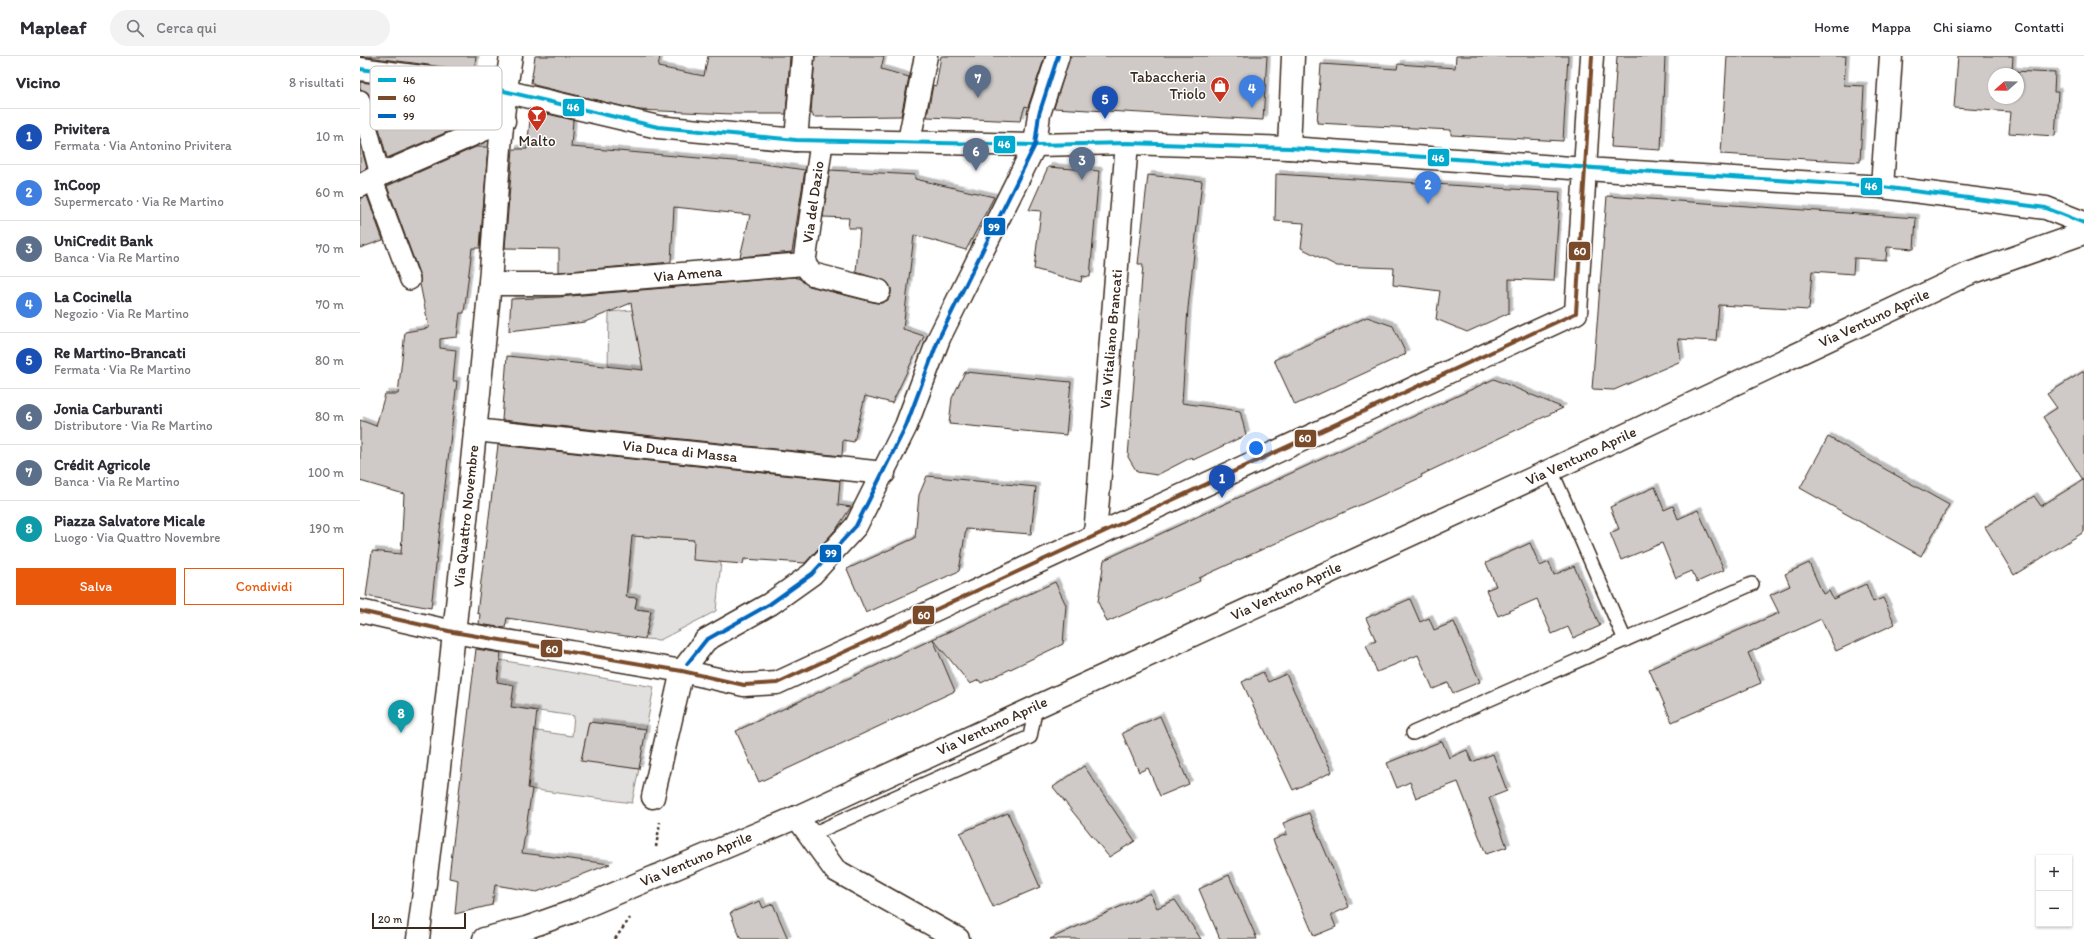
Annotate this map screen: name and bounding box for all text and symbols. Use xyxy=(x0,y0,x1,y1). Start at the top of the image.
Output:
search box xyxy=(110,10,390,46)
text: Mapleaf xyxy=(20,16,86,39)
icon: search xyxy=(124,17,146,39)
text: Cerca qui xyxy=(156,19,217,37)
text: Home xyxy=(1814,19,1849,36)
text: Mappa xyxy=(1871,19,1911,36)
text: Chi siamo xyxy=(1933,19,1992,36)
text: Contatti xyxy=(2014,19,2064,36)
pin: 7 xyxy=(965,65,991,98)
legend xyxy=(370,66,502,130)
place label: Tabaccheria Triolo xyxy=(1130,68,1207,103)
north arrow xyxy=(1988,68,2024,104)
text: Vicino xyxy=(16,72,60,92)
text: 46 xyxy=(403,74,416,87)
text: 8 risultati xyxy=(289,75,344,90)
shop icon: Tabaccheria Triolo xyxy=(1209,75,1231,103)
pin: 4 xyxy=(1239,75,1265,108)
pin: 5 xyxy=(1092,86,1118,119)
text: 60 xyxy=(403,92,416,105)
line badge: 46 xyxy=(562,98,585,117)
text: 46 xyxy=(567,101,579,114)
bar icon: Malto xyxy=(526,104,548,132)
text: 99 xyxy=(403,110,415,123)
text: Privitera xyxy=(54,120,110,138)
text: 1 xyxy=(26,129,32,144)
text: 10 m xyxy=(316,129,344,144)
place label: Malto xyxy=(518,132,556,150)
line badge: 46 xyxy=(993,135,1016,154)
text: Fermata · Via Antonino Privitera xyxy=(54,138,232,153)
pin: 6 xyxy=(963,138,989,171)
text: 46 xyxy=(998,138,1010,151)
pin: 3 xyxy=(1069,147,1095,180)
line badge: 46 xyxy=(1427,148,1450,167)
text: 46 xyxy=(1432,152,1444,165)
street label: Via del Dazio xyxy=(798,160,828,244)
pin: 2 xyxy=(1415,171,1441,204)
text: InCoop xyxy=(54,176,100,194)
line badge: 46 xyxy=(1860,177,1883,196)
text: 46 xyxy=(1865,180,1877,193)
text: 2 xyxy=(26,185,32,200)
text: 60 m xyxy=(315,185,344,200)
text: Supermercato · Via Re Martino xyxy=(54,194,224,209)
line badge: 99 xyxy=(983,217,1006,236)
text: 99 xyxy=(988,221,1000,234)
text: UniCredit Bank xyxy=(54,232,153,250)
text: 3 xyxy=(25,241,33,256)
text: 70 m xyxy=(316,241,344,256)
line badge: 60 xyxy=(1568,241,1591,261)
text: 60 xyxy=(1574,245,1587,258)
text: Banca · Via Re Martino xyxy=(54,250,180,265)
street label: Via Amena xyxy=(653,262,723,286)
street label: Via Vitaliano Brancati xyxy=(1096,268,1126,410)
street label: Via Ventuno Aprile xyxy=(1816,285,1932,351)
text: La Cocinella xyxy=(54,288,132,306)
text: 4 xyxy=(25,297,33,312)
text: 70 m xyxy=(316,297,344,312)
text: Negozio · Via Re Martino xyxy=(54,306,189,321)
text: Re Martino-Brancati xyxy=(54,344,186,362)
text: 5 xyxy=(26,353,32,368)
text: 80 m xyxy=(315,353,344,368)
text: Fermata · Via Re Martino xyxy=(54,362,191,377)
text: Jonia Carburanti xyxy=(54,400,163,418)
text: 6 xyxy=(26,409,32,424)
text: 80 m xyxy=(315,409,344,424)
text: Distributore · Via Re Martino xyxy=(54,418,213,433)
street label: Via Ventuno Aprile xyxy=(1523,423,1639,489)
line badge: 60 xyxy=(1294,429,1317,448)
text: 60 xyxy=(1299,432,1312,445)
street label: Via Duca di Massa xyxy=(622,436,739,466)
your location xyxy=(1246,438,1266,458)
street label: Via Quattro Novembre xyxy=(450,444,482,588)
text: Crédit Agricole xyxy=(54,456,150,474)
text: 7 xyxy=(26,465,32,480)
text: 100 m xyxy=(308,465,344,480)
pin: 1 xyxy=(1209,465,1235,498)
text: Banca · Via Re Martino xyxy=(54,474,180,489)
text: Piazza Salvatore Micale xyxy=(54,512,205,530)
text: 8 xyxy=(25,521,33,536)
text: 190 m xyxy=(309,521,344,536)
text: Luogo · Via Quattro Novembre xyxy=(54,530,221,545)
line badge: 99 xyxy=(819,544,842,563)
text: 99 xyxy=(825,547,837,560)
street label: Via Ventuno Aprile xyxy=(1228,558,1344,624)
button: Salva xyxy=(16,568,176,605)
button: Condividi xyxy=(184,568,344,605)
line badge: 60 xyxy=(912,605,935,625)
text: 60 xyxy=(918,609,931,622)
line badge: 60 xyxy=(540,639,563,658)
text: 60 xyxy=(546,643,559,656)
street label: Via Ventuno Aprile xyxy=(934,693,1050,759)
pin: 8 xyxy=(388,700,414,733)
street label: Via Ventuno Aprile xyxy=(637,827,755,891)
map controls xyxy=(2036,855,2072,927)
button: + xyxy=(2036,855,2072,891)
button: − xyxy=(2036,891,2072,927)
scale bar xyxy=(372,911,466,930)
text: 20 m xyxy=(378,913,402,926)

